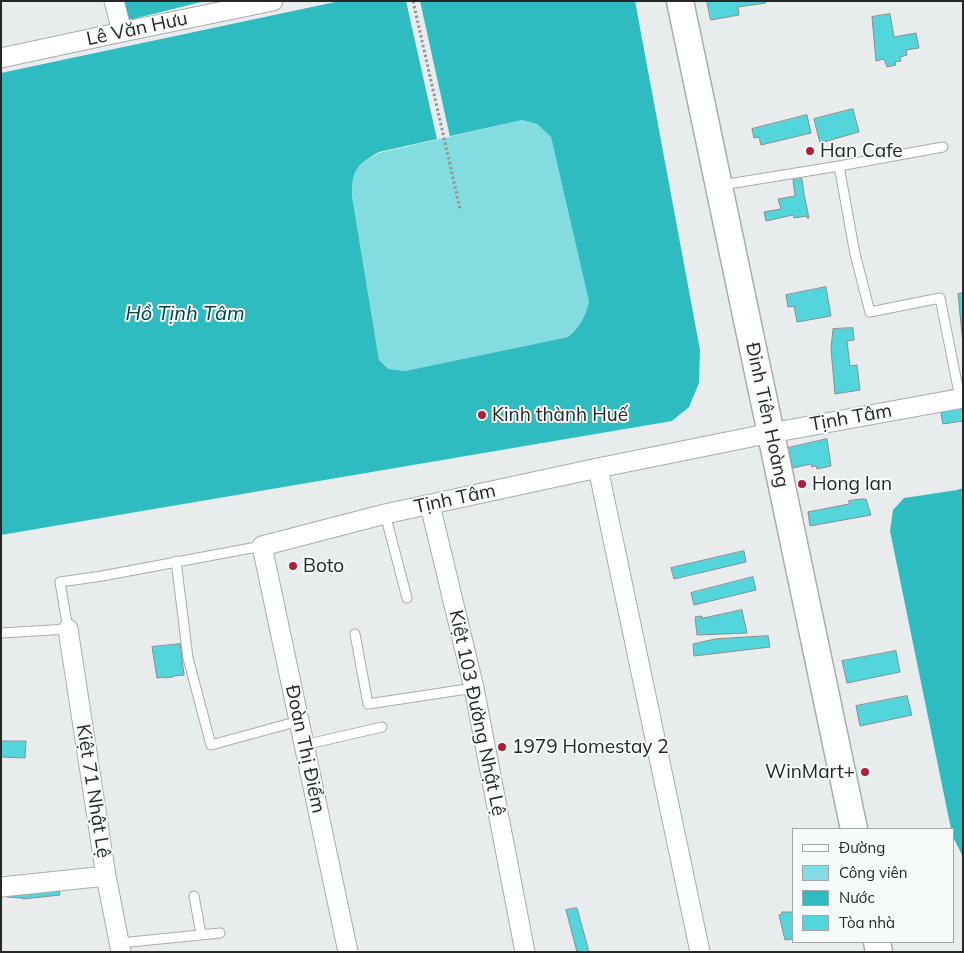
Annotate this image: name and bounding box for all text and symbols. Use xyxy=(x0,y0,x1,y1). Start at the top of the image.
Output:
street label: Lê Văn Hưu xyxy=(84,7,190,51)
place label: Han Cafe xyxy=(820,140,903,162)
marker: Han Cafe xyxy=(804,145,816,157)
water label: Hồ Tịnh Tâm xyxy=(125,302,245,326)
street label: Đinh Tiên Hoàng xyxy=(740,340,794,490)
street label: Tịnh Tâm xyxy=(808,400,894,436)
place label: Kinh thành Huế xyxy=(492,404,628,426)
marker: Kinh thành Huế xyxy=(476,409,488,421)
place label: Hong lan xyxy=(812,473,892,495)
marker: Hong lan xyxy=(796,478,808,490)
street label: Tịnh Tâm xyxy=(412,479,498,519)
place label: Boto xyxy=(303,555,344,577)
marker: Boto xyxy=(287,560,299,572)
street label: Kiệt 103 Đường Nhật Lệ xyxy=(444,608,510,818)
street label: Đoàn Thị Điểm xyxy=(280,683,330,815)
street label: Kiệt 71 Nhật Lệ xyxy=(71,722,115,860)
place label: 1979 Homestay 2 xyxy=(512,736,669,758)
marker: 1979 Homestay 2 xyxy=(496,741,508,753)
place label: WinMart+ xyxy=(765,761,855,783)
marker: WinMart+ xyxy=(859,766,871,778)
legend xyxy=(792,828,954,943)
text: Đường xyxy=(839,838,885,857)
text: Công viên xyxy=(839,863,908,882)
text: Nước xyxy=(839,888,875,907)
text: Tòa nhà xyxy=(839,913,895,932)

